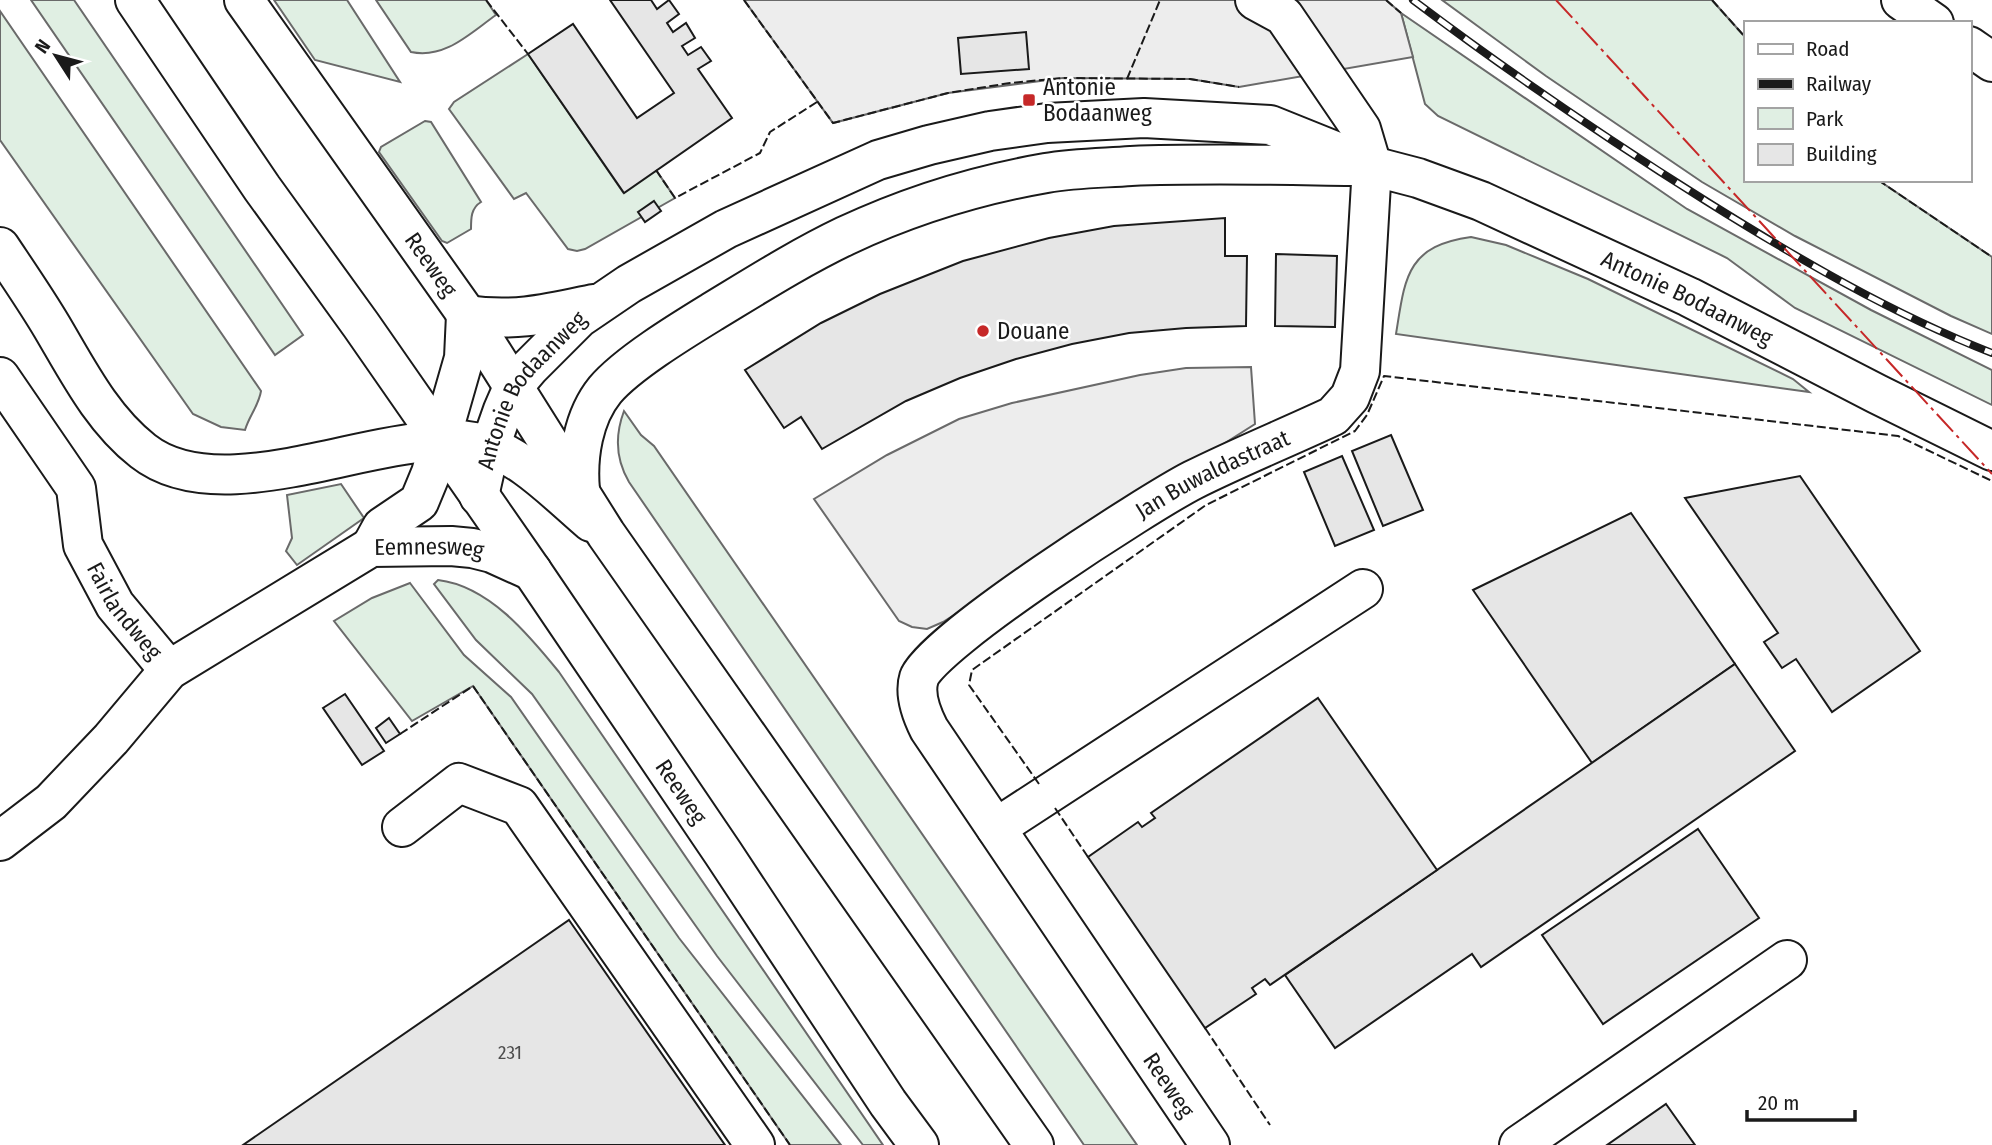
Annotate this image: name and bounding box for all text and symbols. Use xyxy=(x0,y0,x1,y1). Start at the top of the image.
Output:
north arrow xyxy=(21,21,91,91)
legend xyxy=(1744,21,1971,182)
text: N xyxy=(30,35,55,58)
text: Road xyxy=(1806,36,1850,62)
text: Railway xyxy=(1806,71,1872,97)
place label: Antonie Bodaanweg xyxy=(1043,73,1152,127)
marker: Antonie Bodaanweg xyxy=(1021,92,1037,108)
text: Park xyxy=(1806,106,1844,132)
text: Building xyxy=(1806,141,1877,167)
street label: Reeweg xyxy=(399,227,464,302)
street label: Antonie Bodaanweg xyxy=(1597,245,1778,352)
street label: Antonie Bodaanweg xyxy=(471,305,592,472)
place label: Douane xyxy=(997,317,1069,345)
marker: Douane xyxy=(975,323,991,339)
street label: Jan Buwaldastraat xyxy=(1130,423,1294,525)
street label: Eemnesweg xyxy=(374,532,487,565)
street label: Fairlandweg xyxy=(81,558,168,665)
street label: Reeweg xyxy=(650,754,713,830)
house number: 231 xyxy=(498,1041,522,1064)
street label: Reeweg xyxy=(1137,1047,1201,1123)
scale bar xyxy=(1747,1078,1856,1122)
text: 20 m xyxy=(1758,1090,1799,1116)

